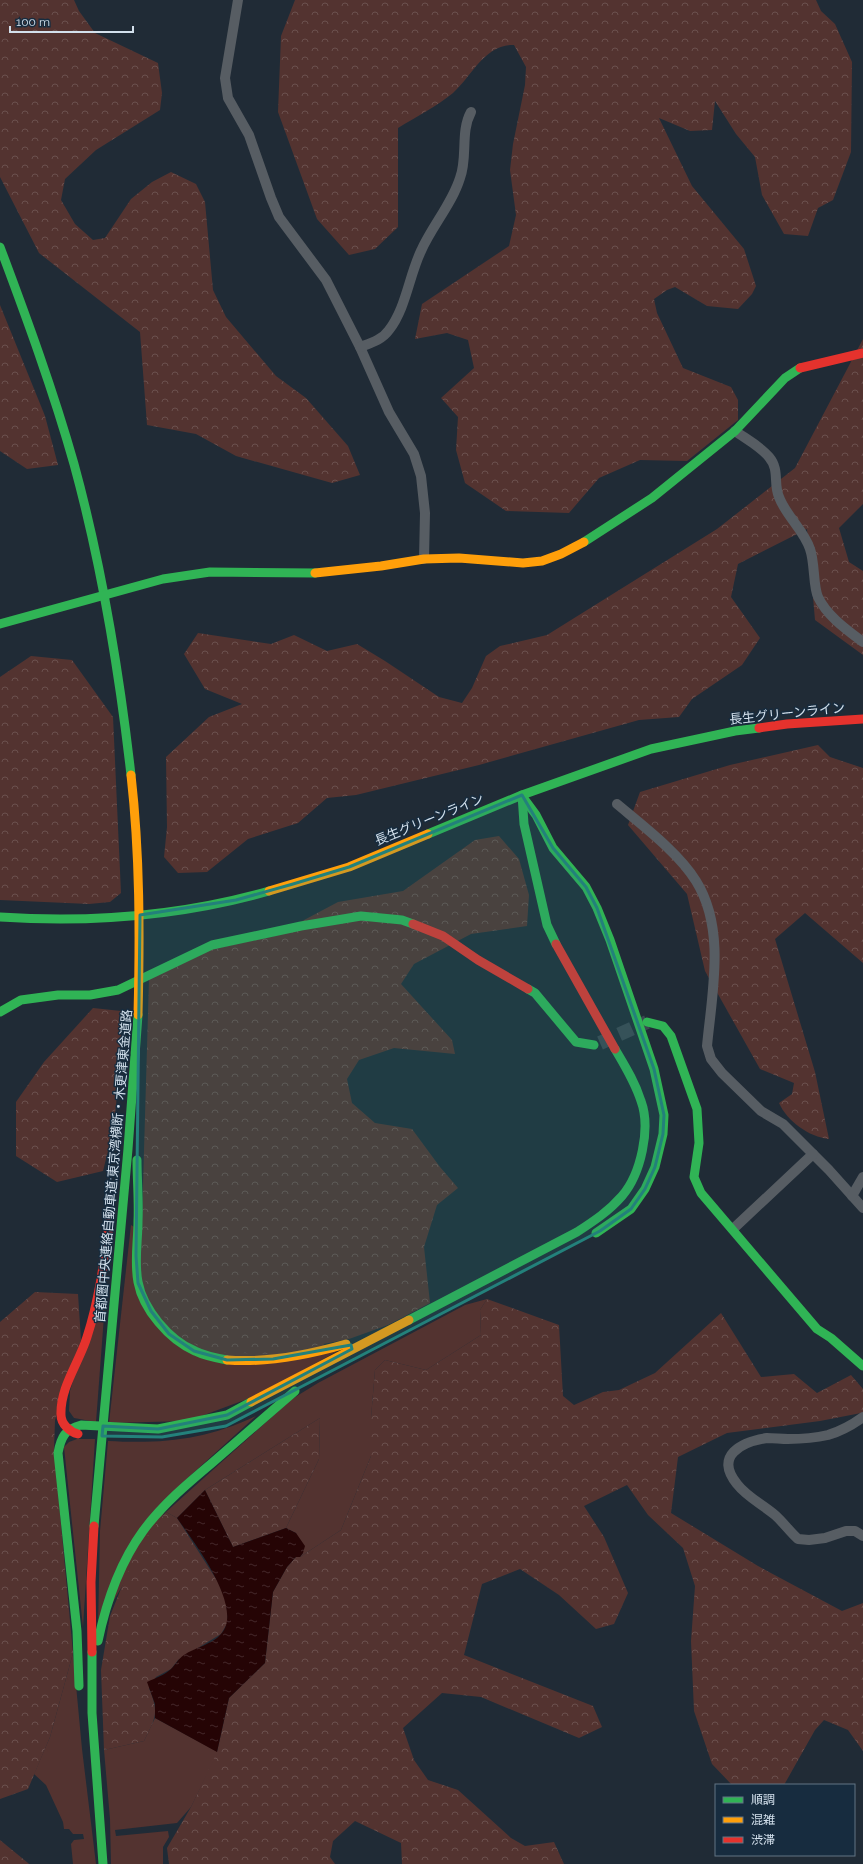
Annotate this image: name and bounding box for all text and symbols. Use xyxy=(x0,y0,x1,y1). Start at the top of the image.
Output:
scale bar xyxy=(10,8,133,34)
text: 100 m xyxy=(16,15,50,29)
street label: 長生グリーンライン xyxy=(728,700,846,727)
street label: 長生グリーンライン xyxy=(372,791,486,848)
street label: 首都圏中央連絡自動車道;東京湾横断・木更津東金道路 xyxy=(92,1009,135,1323)
legend xyxy=(715,1784,855,1856)
text: 順調 xyxy=(751,1793,775,1807)
text: 混雑 xyxy=(751,1813,775,1827)
text: 渋滞 xyxy=(751,1833,775,1847)

